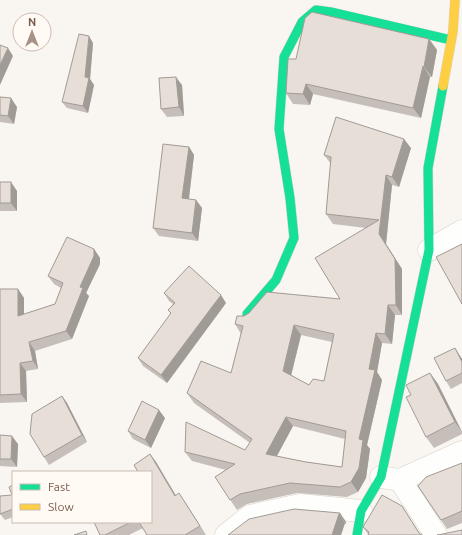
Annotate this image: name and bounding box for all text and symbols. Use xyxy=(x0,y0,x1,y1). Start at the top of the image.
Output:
north arrow xyxy=(12,12,52,52)
text: N xyxy=(28,16,36,28)
legend xyxy=(12,471,152,523)
text: Fast xyxy=(48,480,70,493)
text: Slow xyxy=(48,500,74,513)

